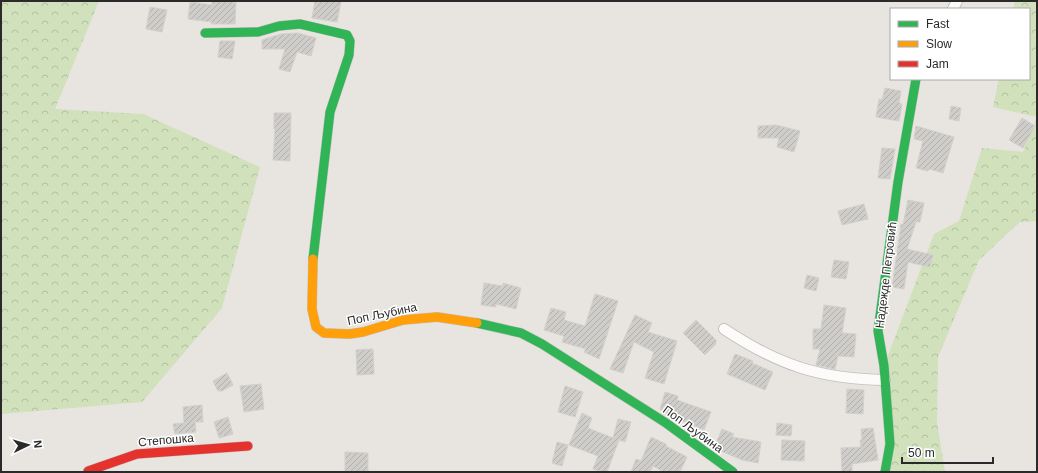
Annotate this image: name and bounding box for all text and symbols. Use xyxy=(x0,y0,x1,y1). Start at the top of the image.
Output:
legend xyxy=(890,8,1030,80)
text: Fast xyxy=(926,17,950,31)
text: Slow xyxy=(926,37,952,51)
text: Jam xyxy=(926,57,949,71)
street label: Надежде Петровић xyxy=(873,221,899,329)
street label: Поп Љубина xyxy=(346,300,418,328)
street label: Поп Љубина xyxy=(660,403,726,456)
north arrow xyxy=(8,425,48,465)
street label: Степошка xyxy=(138,431,195,449)
scale bar xyxy=(902,439,993,465)
text: N xyxy=(32,440,44,449)
text: 50 m xyxy=(908,446,935,460)

